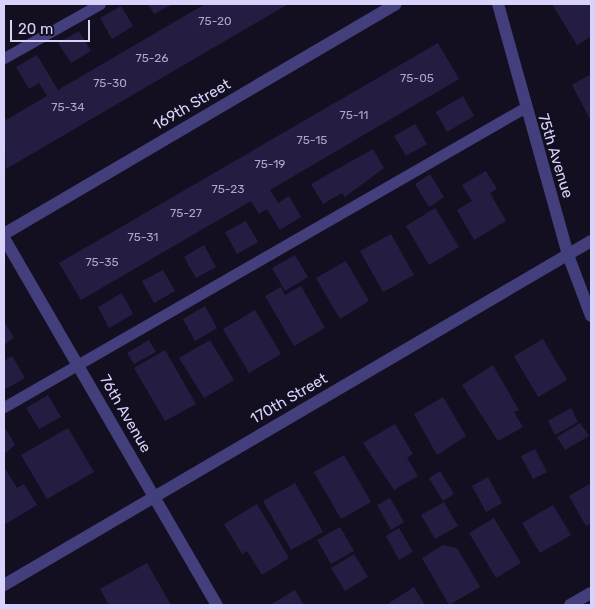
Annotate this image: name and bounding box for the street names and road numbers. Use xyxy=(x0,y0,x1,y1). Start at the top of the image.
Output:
street label: 169th Street xyxy=(150,76,234,134)
street label: 75th Avenue xyxy=(534,111,576,201)
street label: 170th Street xyxy=(247,370,331,428)
street label: 76th Avenue xyxy=(95,372,155,456)

